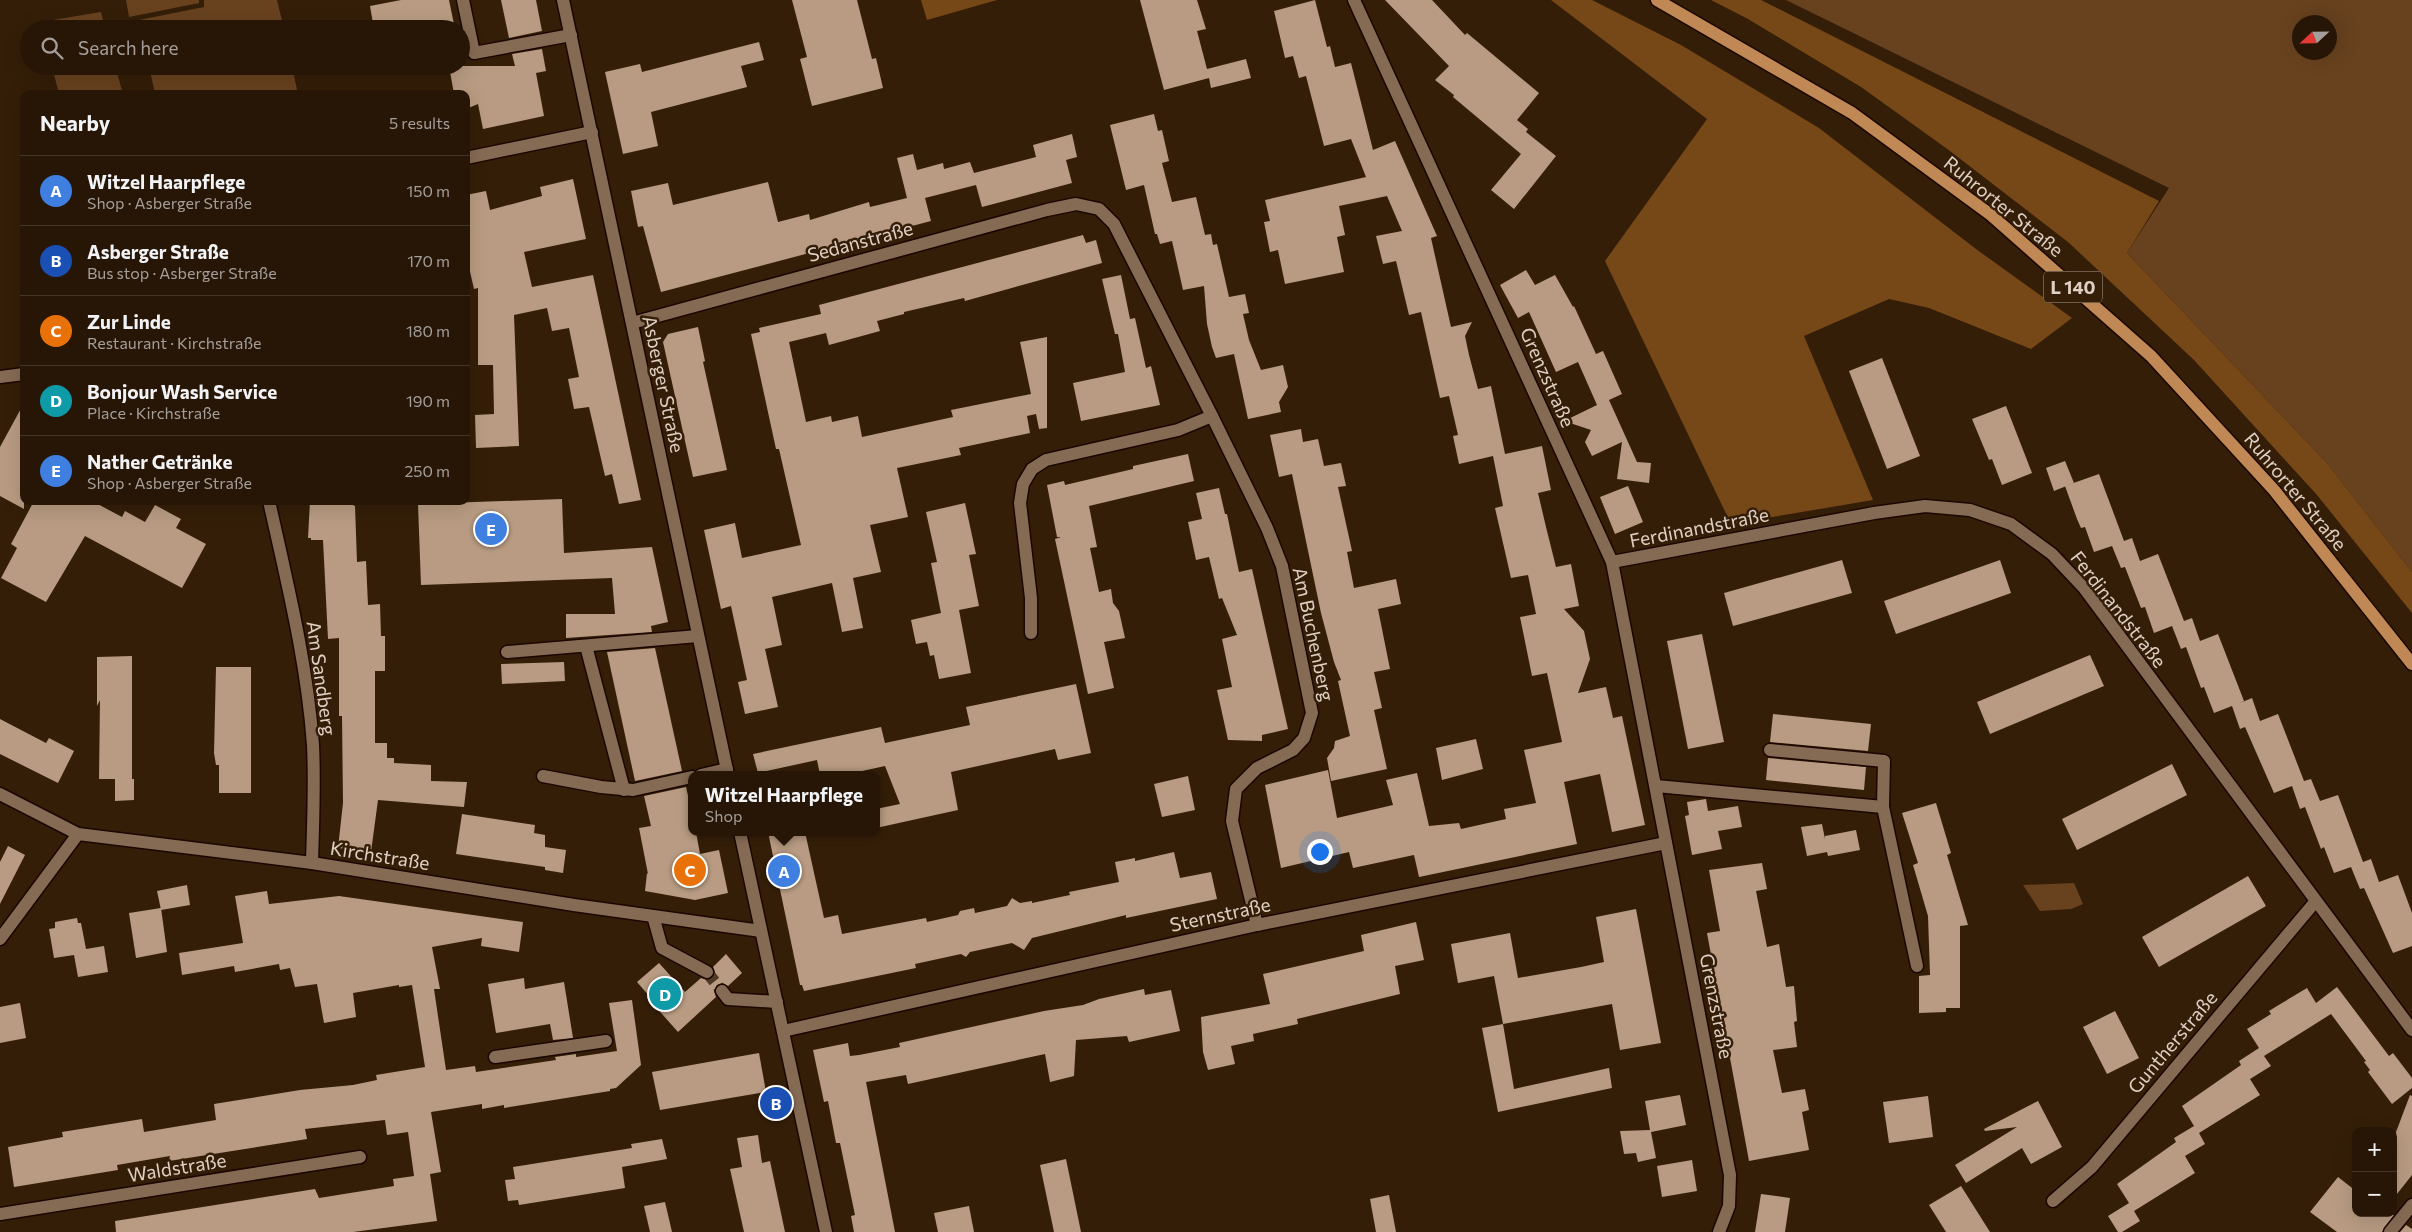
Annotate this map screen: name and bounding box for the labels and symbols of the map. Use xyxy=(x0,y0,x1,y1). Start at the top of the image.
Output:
north arrow xyxy=(2292,15,2337,60)
street label: Ruhrorter Straße xyxy=(1940,151,2068,261)
street label: Sedanstraße xyxy=(805,216,915,266)
road number: L 140 xyxy=(2044,272,2102,302)
street label: Asberger Straße xyxy=(638,313,690,455)
street label: Grenzstraße xyxy=(1516,324,1580,430)
street label: Ruhrorter Straße xyxy=(2240,427,2352,555)
street label: Ferdinandstraße xyxy=(1627,502,1771,552)
pin: E xyxy=(475,510,507,548)
street label: Ferdinandstraße xyxy=(2066,546,2172,672)
street label: Am Buchenberg xyxy=(1289,565,1339,703)
street label: Am Sandberg xyxy=(303,619,341,737)
street label: Kirchstraße xyxy=(329,836,431,874)
your location xyxy=(1307,839,1333,865)
pin: C xyxy=(674,851,706,889)
pin: A xyxy=(768,852,800,890)
street label: Sternstraße xyxy=(1168,892,1272,936)
street label: Grenzstraße xyxy=(1696,951,1738,1061)
pin: D xyxy=(649,975,681,1013)
street label: Guntherstraße xyxy=(2122,986,2222,1098)
pin: B xyxy=(760,1084,792,1122)
street label: Waldstraße xyxy=(126,1148,228,1186)

